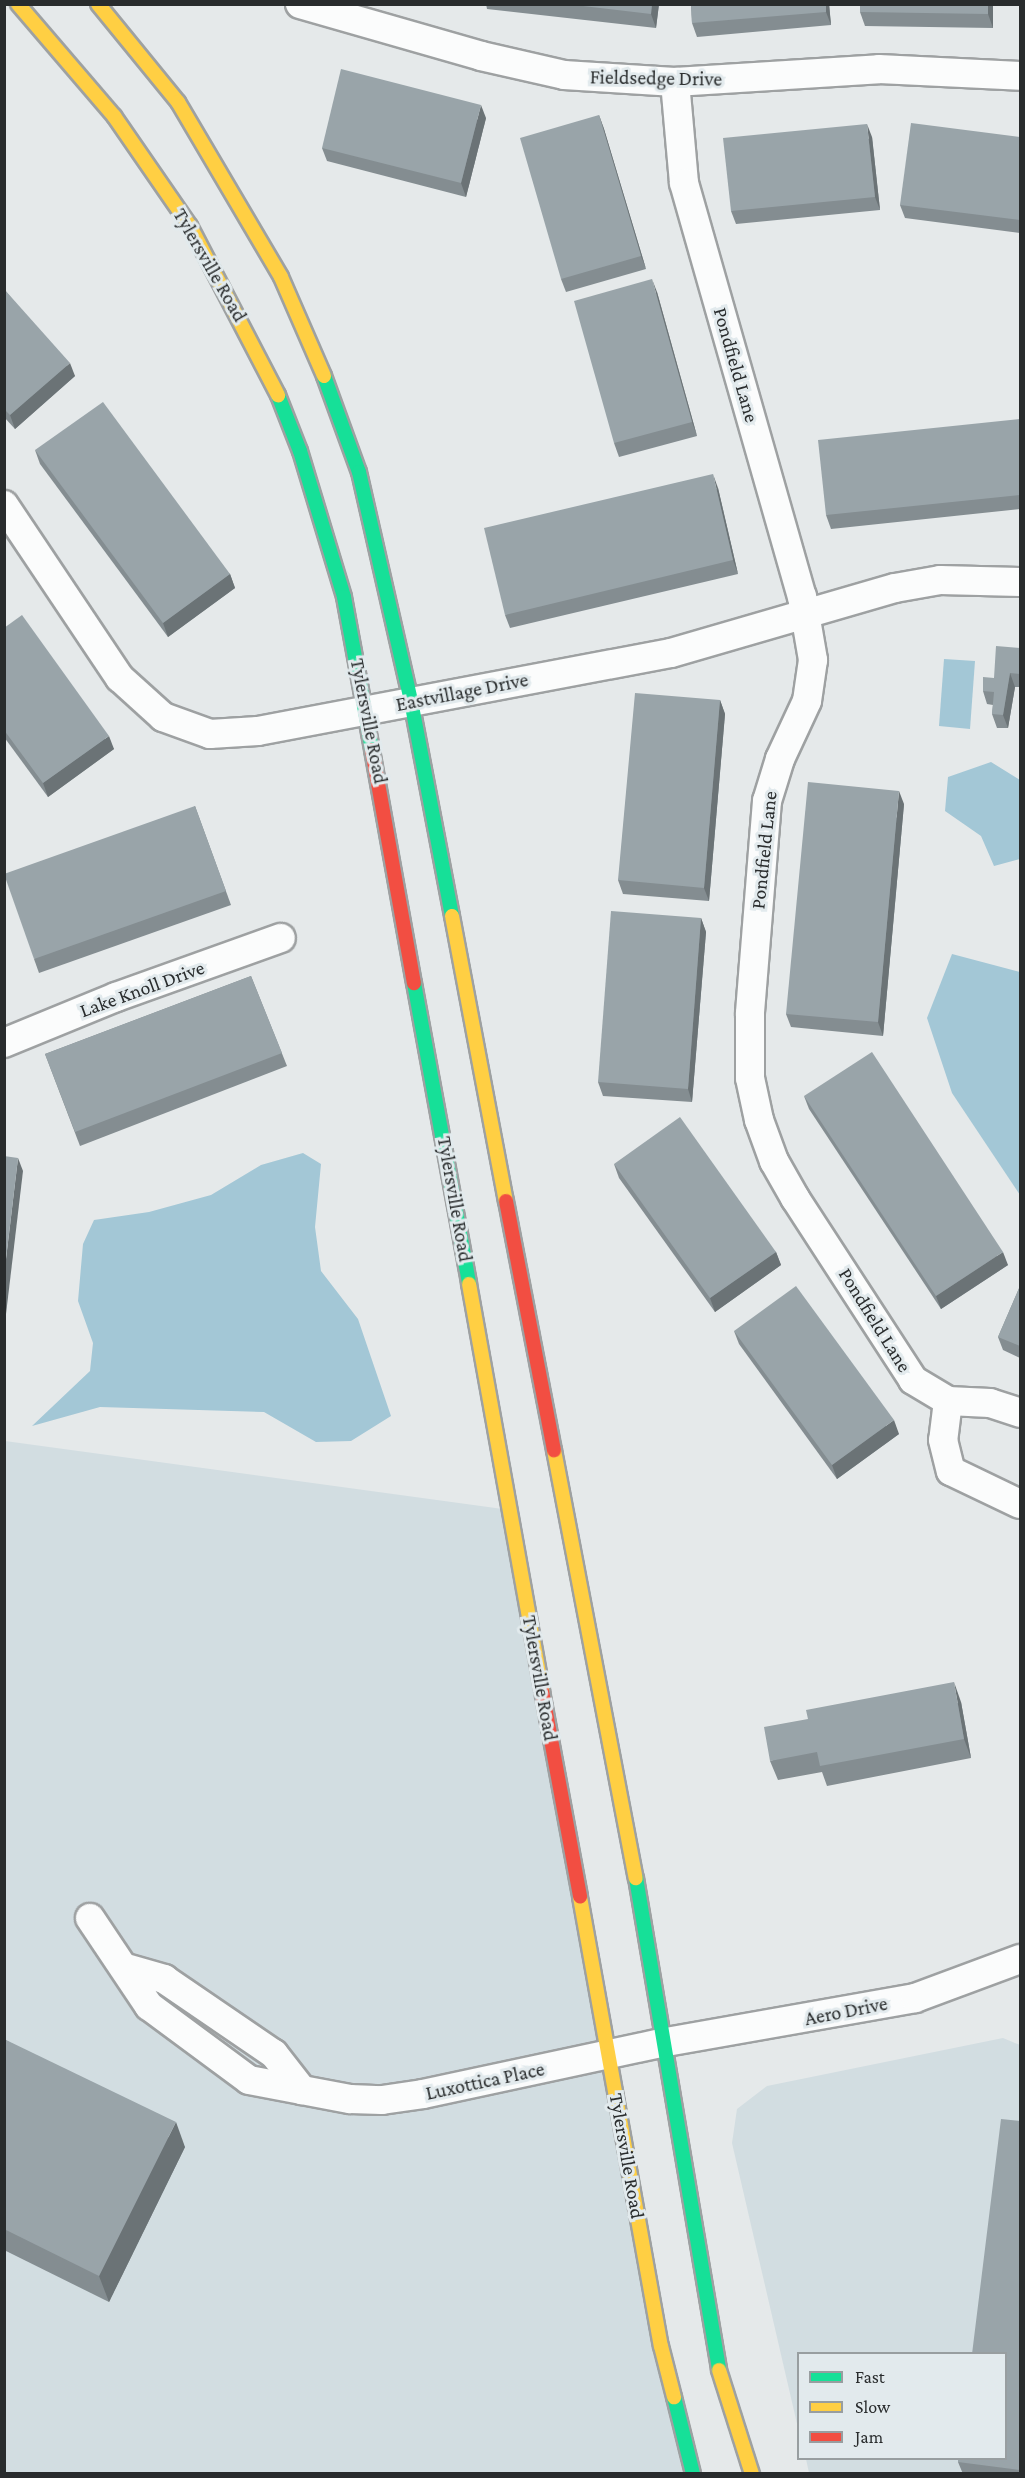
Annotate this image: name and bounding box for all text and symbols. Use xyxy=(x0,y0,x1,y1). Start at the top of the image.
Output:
street label: Fieldsedge Drive xyxy=(590,65,722,91)
street label: Tylersville Road xyxy=(168,204,252,326)
street label: Pondfield Lane xyxy=(708,305,764,425)
street label: Tylersville Road xyxy=(345,656,393,786)
street label: Eastvillage Drive xyxy=(394,667,530,717)
street label: Pondfield Lane xyxy=(746,790,782,910)
street label: Lake Knoll Drive xyxy=(76,955,208,1023)
street label: Tylersville Road xyxy=(432,1134,478,1264)
street label: Pondfield Lane xyxy=(833,1263,917,1377)
street label: Tylersville Road xyxy=(517,1613,563,1743)
street label: Aero Drive xyxy=(802,1991,890,2031)
street label: Luxottica Place xyxy=(423,2057,547,2105)
street label: Tylersville Road xyxy=(604,2091,650,2221)
legend xyxy=(797,2352,1007,2460)
text: Fast xyxy=(855,2367,885,2387)
text: Slow xyxy=(855,2397,890,2417)
text: Jam xyxy=(855,2427,883,2447)

